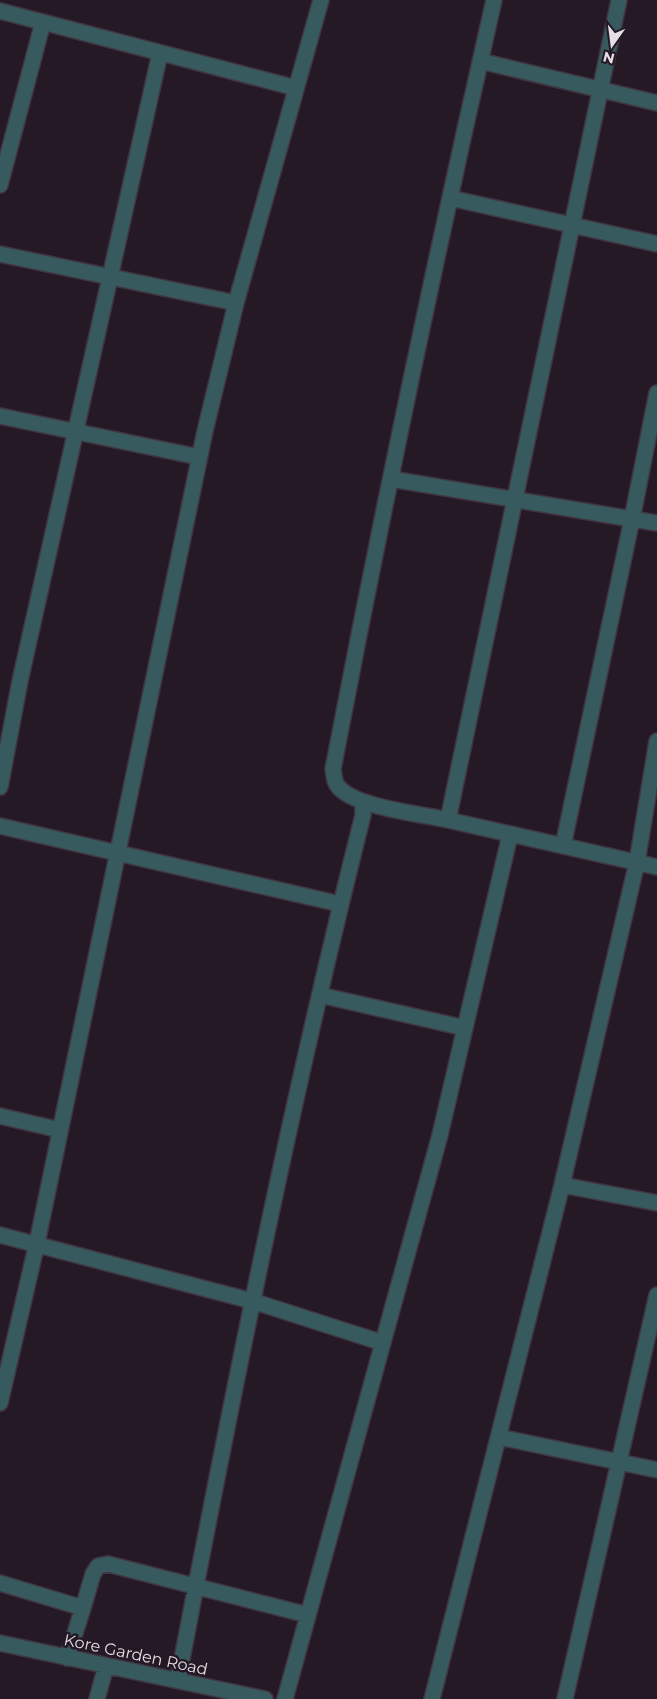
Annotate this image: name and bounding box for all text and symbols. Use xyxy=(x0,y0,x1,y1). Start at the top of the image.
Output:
north arrow xyxy=(587,20,637,70)
text: N xyxy=(601,48,617,68)
street label: Kore Garden Road xyxy=(62,1630,210,1679)

